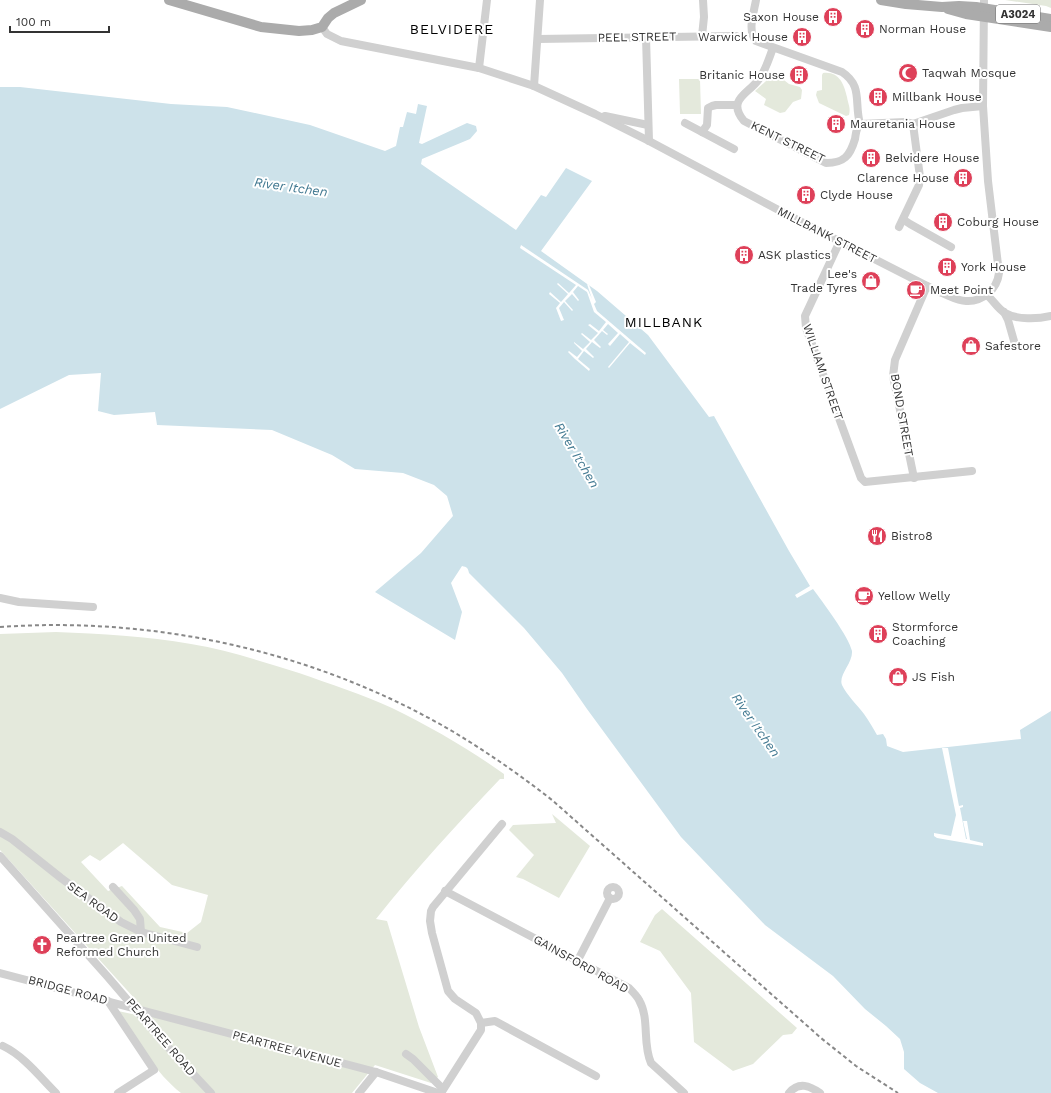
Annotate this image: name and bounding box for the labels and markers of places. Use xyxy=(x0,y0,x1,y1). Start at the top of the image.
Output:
building icon: Saxon House xyxy=(822,6,844,28)
place label: Saxon House xyxy=(743,10,819,24)
building icon: Norman House xyxy=(854,18,876,40)
place label: Norman House xyxy=(879,22,966,36)
building icon: Warwick House xyxy=(791,26,813,48)
place label: Warwick House xyxy=(698,30,788,44)
mosque icon: Taqwah Mosque xyxy=(897,62,919,84)
building icon: Britanic House xyxy=(788,64,810,86)
place label: Taqwah Mosque xyxy=(922,66,1016,80)
place label: Britanic House xyxy=(699,68,785,82)
building icon: Millbank House xyxy=(867,86,889,108)
place label: Millbank House xyxy=(892,90,982,104)
building icon: Mauretania House xyxy=(825,113,847,135)
place label: Mauretania House xyxy=(850,117,956,131)
building icon: Belvidere House xyxy=(860,147,882,169)
place label: Belvidere House xyxy=(885,151,979,165)
building icon: Clarence House xyxy=(952,167,974,189)
place label: Clarence House xyxy=(857,171,949,185)
building icon: Clyde House xyxy=(795,184,817,206)
place label: Clyde House xyxy=(820,188,893,202)
building icon: Coburg House xyxy=(932,211,954,233)
place label: Coburg House xyxy=(957,215,1039,229)
building icon: ASK plastics xyxy=(733,244,755,266)
place label: ASK plastics xyxy=(758,248,831,262)
building icon: York House xyxy=(936,256,958,278)
place label: York House xyxy=(961,260,1026,274)
place label: Lee's Trade Tyres xyxy=(790,267,857,295)
shop icon: Lee's Trade Tyres xyxy=(860,270,882,292)
cafe icon: Meet Point xyxy=(905,279,927,301)
place label: Meet Point xyxy=(930,283,993,297)
shop icon: Safestore xyxy=(960,335,982,357)
place label: Safestore xyxy=(985,339,1041,353)
restaurant icon: Bistro8 xyxy=(866,525,888,547)
place label: Bistro8 xyxy=(891,529,933,543)
cafe icon: Yellow Welly xyxy=(853,585,875,607)
place label: Yellow Welly xyxy=(878,589,951,603)
place label: Stormforce Coaching xyxy=(892,620,958,648)
building icon: Stormforce Coaching xyxy=(867,623,889,645)
shop icon: JS Fish xyxy=(887,666,909,688)
place label: JS Fish xyxy=(912,670,955,684)
place label: Peartree Green United Reformed Church xyxy=(56,931,186,959)
church icon: Peartree Green United Reformed Church xyxy=(31,934,53,956)

